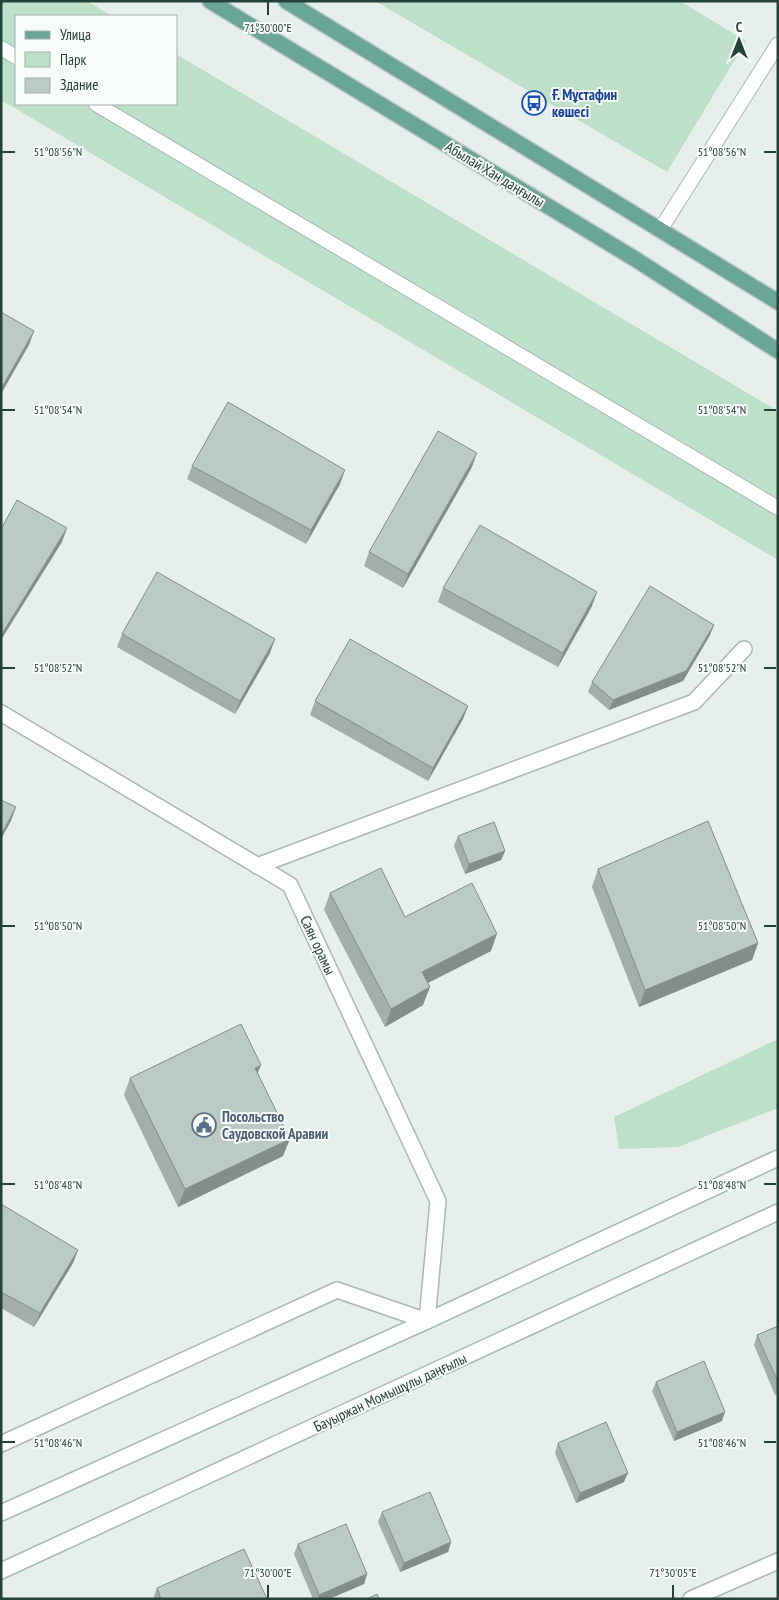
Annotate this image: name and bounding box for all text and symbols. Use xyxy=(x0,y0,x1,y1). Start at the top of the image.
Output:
legend xyxy=(15,15,178,105)
north arrow xyxy=(714,15,764,65)
text: С xyxy=(736,18,743,36)
text: 71°30'00"E xyxy=(244,20,292,35)
text: Улица xyxy=(60,25,91,44)
text: Парк xyxy=(60,50,86,69)
text: Здание xyxy=(60,75,98,94)
place label: Ғ. Мұстафин көшесі xyxy=(552,85,617,121)
bus stop icon: Ғ. Мұстафин көшесі xyxy=(521,90,547,116)
street label: Абылай Хан даңғылы xyxy=(442,137,548,211)
text: 51°08'56"N xyxy=(34,144,82,159)
text: 51°08'56"N xyxy=(698,144,746,159)
text: 51°08'54"N xyxy=(34,402,82,417)
text: 51°08'54"N xyxy=(698,402,746,417)
text: 51°08'52"N xyxy=(34,660,82,675)
text: 51°08'52"N xyxy=(698,660,746,675)
street label: Саян орамы xyxy=(296,912,340,978)
text: 51°08'50"N xyxy=(34,918,82,933)
text: 51°08'50"N xyxy=(698,918,746,933)
place label: Посольство Саудовской Аравии xyxy=(222,1107,328,1143)
public building icon: Посольство Саудовской Аравии xyxy=(191,1112,217,1138)
text: 51°08'48"N xyxy=(34,1177,82,1192)
text: 51°08'48"N xyxy=(698,1177,746,1192)
street label: Бауыржан Момышұлы даңғылы xyxy=(310,1348,470,1436)
text: 51°08'46"N xyxy=(34,1435,82,1450)
text: 51°08'46"N xyxy=(698,1435,746,1450)
text: 71°30'00"E xyxy=(244,1565,292,1580)
text: 71°30'05"E xyxy=(649,1565,697,1580)

